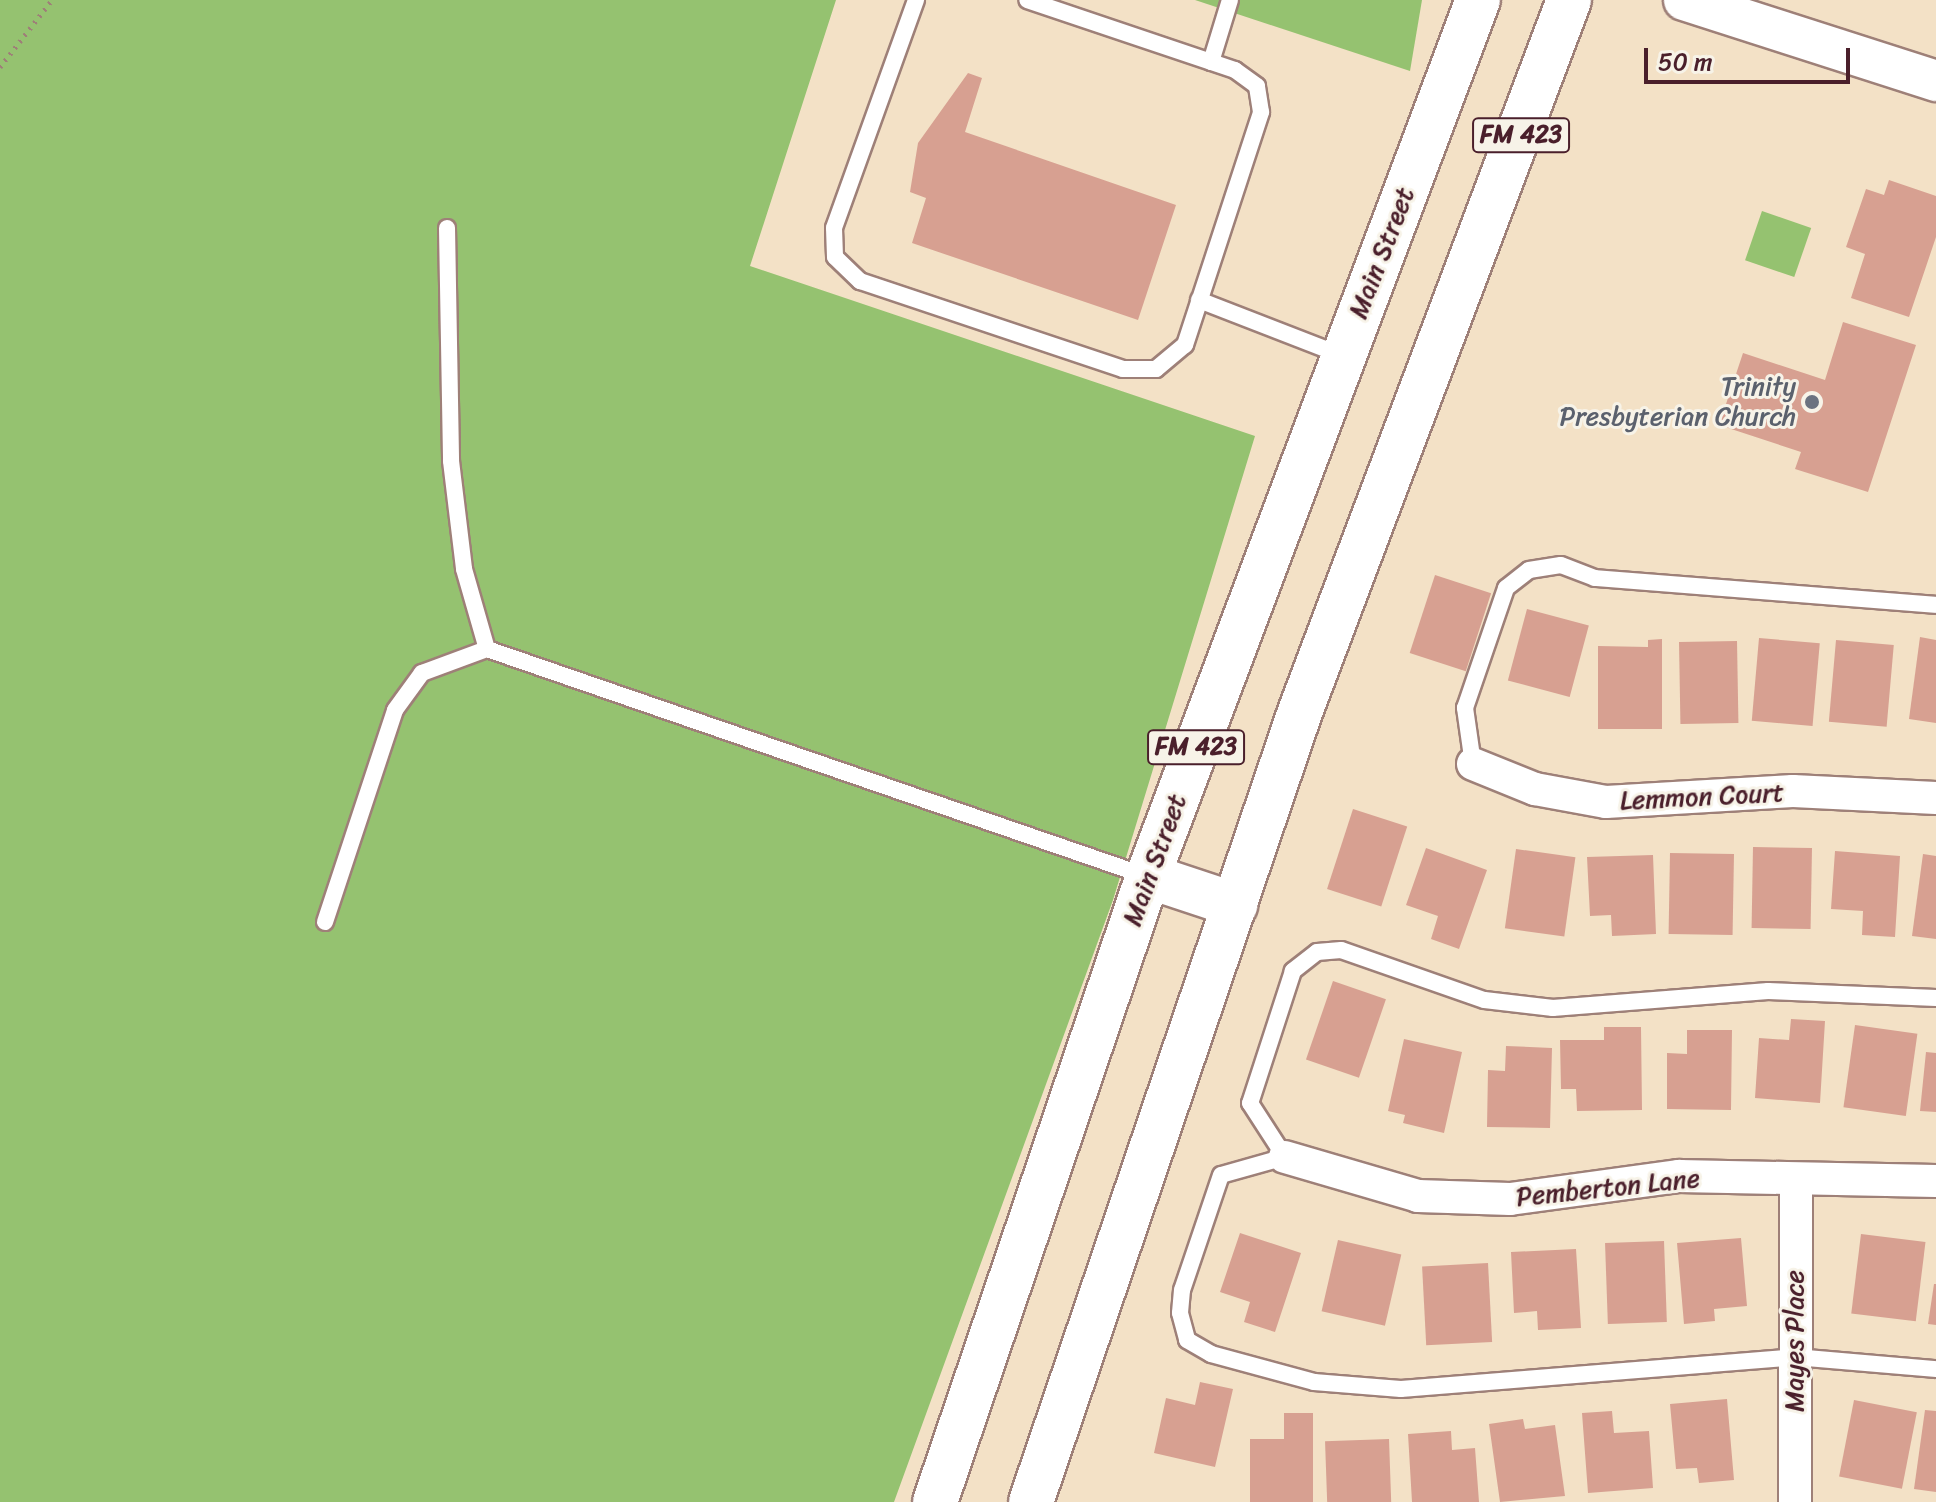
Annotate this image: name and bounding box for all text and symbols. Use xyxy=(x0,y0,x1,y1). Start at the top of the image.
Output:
scale bar xyxy=(1648,32,1854,82)
text: 50 m xyxy=(1658,41,1713,83)
road number: FM 423 xyxy=(1471,115,1571,155)
street label: Main Street xyxy=(1343,183,1421,323)
place label: Trinity Presbyterian Church xyxy=(1559,371,1796,432)
marker: Trinity Presbyterian Church xyxy=(1803,393,1821,411)
road number: FM 423 xyxy=(1146,727,1246,767)
street label: Lemmon Court xyxy=(1619,777,1785,817)
street label: Main Street xyxy=(1117,790,1193,930)
street label: Pemberton Lane xyxy=(1515,1163,1701,1213)
street label: Mayes Place xyxy=(1779,1270,1811,1412)

